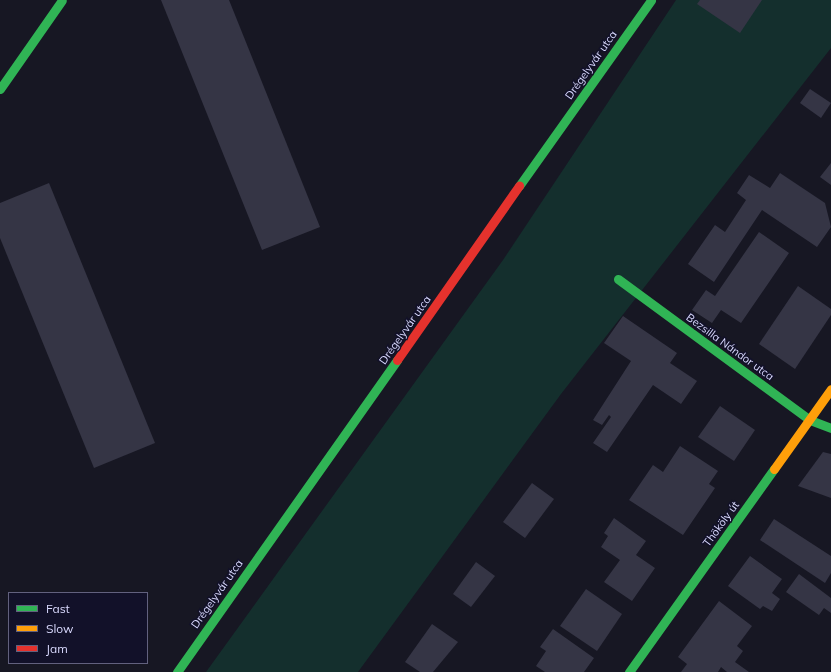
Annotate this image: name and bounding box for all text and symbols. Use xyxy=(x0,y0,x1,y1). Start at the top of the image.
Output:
street label: Drégelyvár utca xyxy=(562,28,620,102)
street label: Drégelyvár utca xyxy=(376,293,434,367)
street label: Bezsilla Nándor utca xyxy=(684,311,776,383)
street label: Thököly út xyxy=(700,499,742,549)
street label: Drégelyvár utca xyxy=(188,557,246,631)
legend xyxy=(8,592,148,664)
text: Fast xyxy=(46,601,70,616)
text: Slow xyxy=(46,621,74,636)
text: Jam xyxy=(46,641,68,656)

